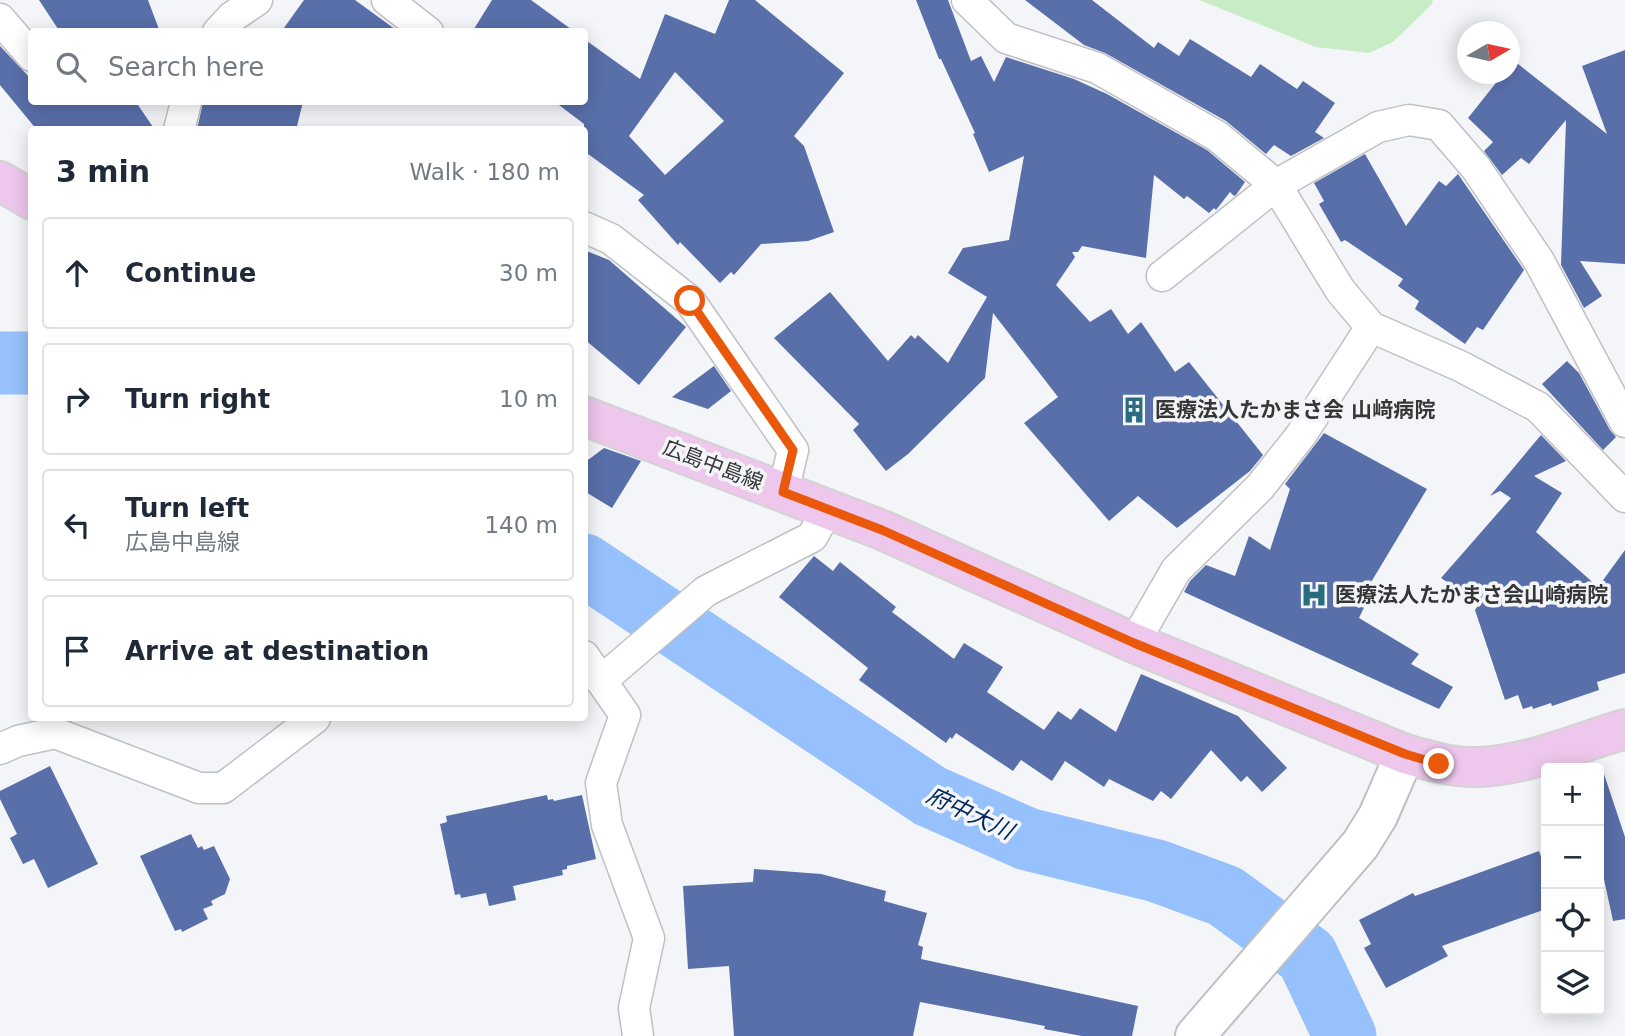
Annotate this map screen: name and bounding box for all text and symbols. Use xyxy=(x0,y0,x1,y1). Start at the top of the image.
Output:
north arrow xyxy=(1457,21,1520,84)
search box xyxy=(28,28,588,105)
icon: search xyxy=(52,48,90,86)
text: Search here xyxy=(108,52,264,82)
text: 3 min xyxy=(56,154,150,189)
text: Walk · 180 m xyxy=(409,159,560,185)
icon: ahead xyxy=(58,254,96,292)
text: Continue xyxy=(125,258,256,288)
text: 30 m xyxy=(499,260,558,286)
route start xyxy=(674,285,705,316)
icon: right xyxy=(58,380,96,418)
text: Turn right xyxy=(125,384,270,414)
text: 10 m xyxy=(499,386,558,412)
building icon: 医療法人たかまさ会 山﨑病院 xyxy=(1119,395,1149,425)
place label: 医療法人たかまさ会 山﨑病院 xyxy=(1155,398,1435,422)
street label: 広島中島線 xyxy=(660,435,766,495)
text: Turn left xyxy=(125,493,249,523)
icon: left xyxy=(58,506,96,544)
text: 140 m xyxy=(484,512,558,538)
text: 広島中島線 xyxy=(125,529,240,555)
hospital icon: 医療法人たかまさ会山崎病院 xyxy=(1299,580,1329,610)
place label: 医療法人たかまさ会山崎病院 xyxy=(1335,583,1608,607)
icon: arrive xyxy=(58,632,96,670)
text: Arrive at destination xyxy=(125,636,429,666)
route end xyxy=(1423,748,1454,779)
map controls xyxy=(1541,763,1604,1015)
button: + xyxy=(1541,763,1604,826)
water label: 府中大川 xyxy=(923,782,1020,845)
button: − xyxy=(1541,826,1604,889)
button: locate xyxy=(1541,889,1604,952)
button: layers xyxy=(1541,952,1604,1015)

